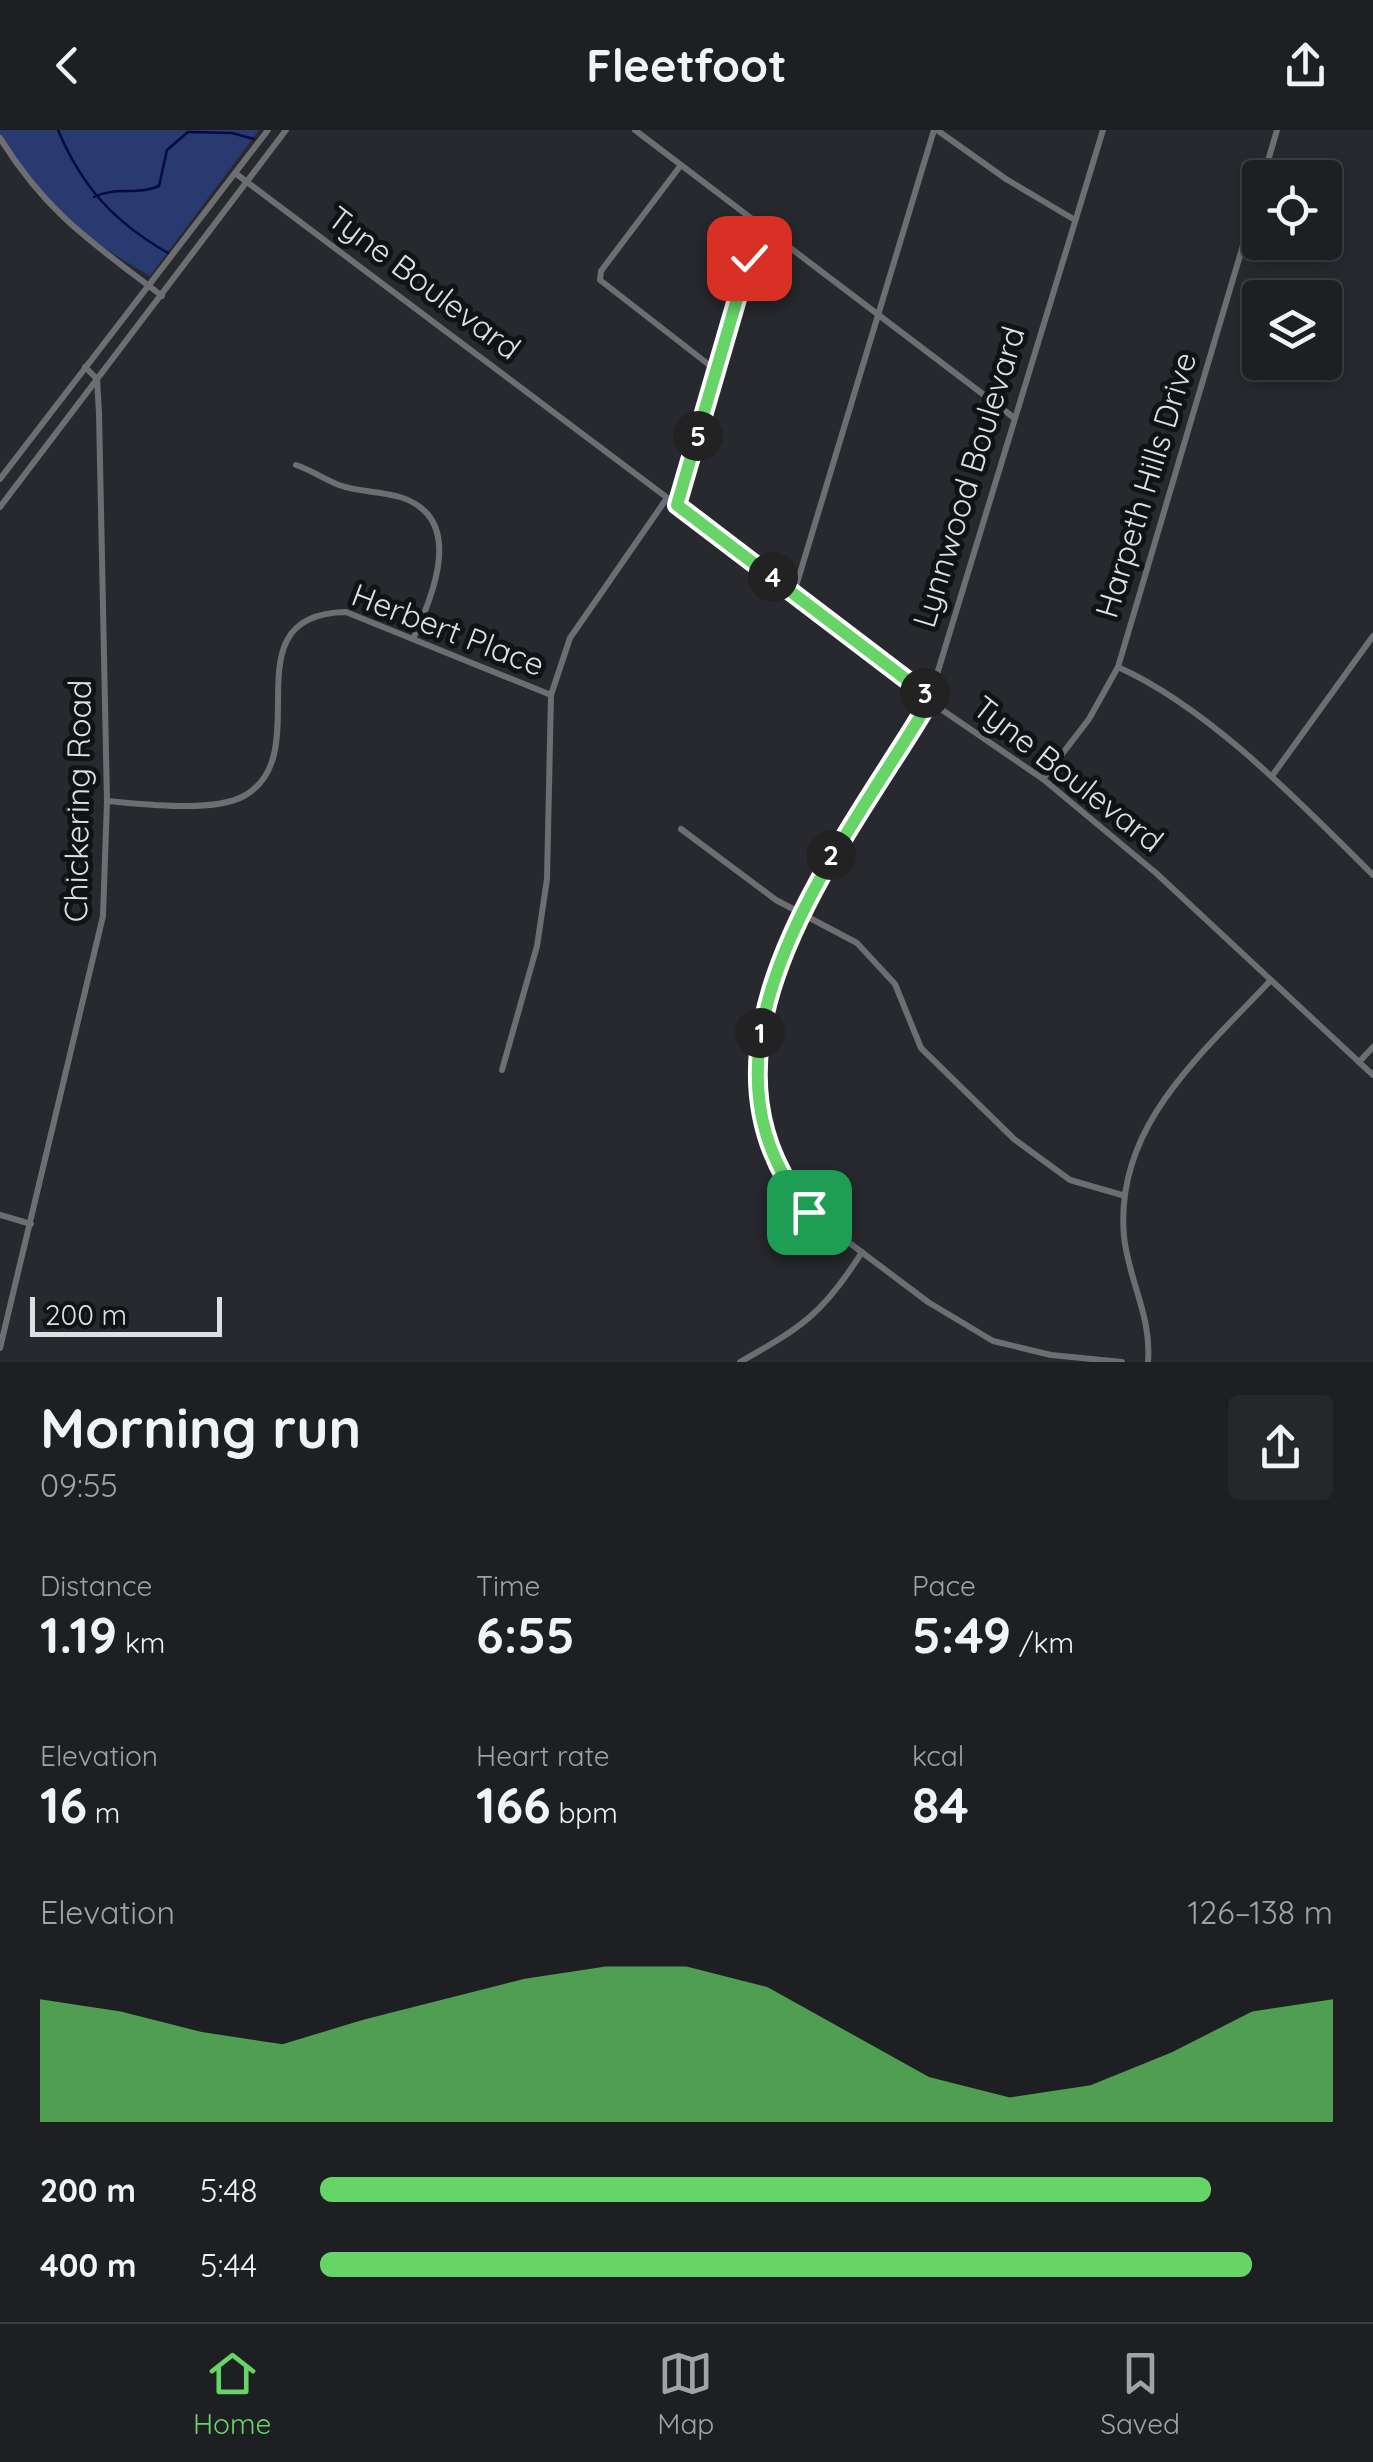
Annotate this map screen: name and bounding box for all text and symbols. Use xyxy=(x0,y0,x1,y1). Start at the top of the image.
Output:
text: Fleetfoot xyxy=(586,37,787,93)
icon: back xyxy=(40,38,95,93)
icon: share xyxy=(1278,38,1333,93)
map controls xyxy=(1242,160,1342,380)
button: locate xyxy=(1242,160,1342,260)
street label: Tyne Boulevard xyxy=(321,197,529,368)
pin xyxy=(707,216,792,301)
icon: check xyxy=(722,231,777,286)
button: layers xyxy=(1242,280,1342,380)
street label: Lynnwood Boulevard xyxy=(903,321,1033,632)
street label: Harpeth Hills Drive xyxy=(1086,347,1204,622)
pin: 5 xyxy=(673,411,723,461)
text: 5 xyxy=(690,418,706,453)
pin: 4 xyxy=(748,552,798,602)
text: 4 xyxy=(765,559,781,594)
street label: Herbert Place xyxy=(346,574,550,684)
pin: 3 xyxy=(900,668,950,718)
text: 3 xyxy=(917,675,933,710)
street label: Chickering Road xyxy=(55,679,99,923)
street label: Tyne Boulevard xyxy=(966,687,1172,860)
pin: 2 xyxy=(806,830,856,880)
text: 2 xyxy=(823,837,839,872)
pin: 1 xyxy=(735,1008,785,1058)
text: 1 xyxy=(755,1015,765,1050)
pin xyxy=(767,1170,852,1255)
icon: arrive xyxy=(782,1185,837,1240)
scale bar xyxy=(30,1292,222,1336)
text: 200 m xyxy=(45,1297,127,1332)
text: Morning run xyxy=(40,1393,361,1462)
button: share xyxy=(1228,1395,1333,1500)
text: 09:55 xyxy=(40,1465,118,1505)
text: Distance xyxy=(40,1568,152,1603)
text: Time xyxy=(476,1568,540,1603)
text: Pace xyxy=(912,1568,976,1603)
text: 1.19 xyxy=(40,1603,117,1666)
text: 6:55 xyxy=(476,1603,575,1666)
text: 5:49 xyxy=(912,1603,1011,1666)
text: km xyxy=(117,1625,165,1660)
text: /km xyxy=(1011,1625,1074,1660)
text: Elevation xyxy=(40,1738,158,1773)
text: Heart rate xyxy=(476,1738,610,1773)
text: kcal xyxy=(912,1738,964,1773)
text: 16 xyxy=(40,1773,87,1836)
text: 166 xyxy=(476,1773,551,1836)
text: 84 xyxy=(912,1773,969,1836)
text: m xyxy=(87,1795,120,1830)
text: bpm xyxy=(551,1795,618,1830)
text: Elevation xyxy=(40,1892,175,1932)
text: 126–138 m xyxy=(1188,1892,1333,1932)
text: 200 m xyxy=(40,2170,136,2210)
text: 5:48 xyxy=(200,2170,258,2210)
text: 400 m xyxy=(40,2245,137,2285)
text: 5:44 xyxy=(200,2245,257,2285)
tab: Home xyxy=(193,2346,271,2441)
tab: Map xyxy=(657,2346,714,2441)
tab: Saved xyxy=(1100,2346,1180,2441)

